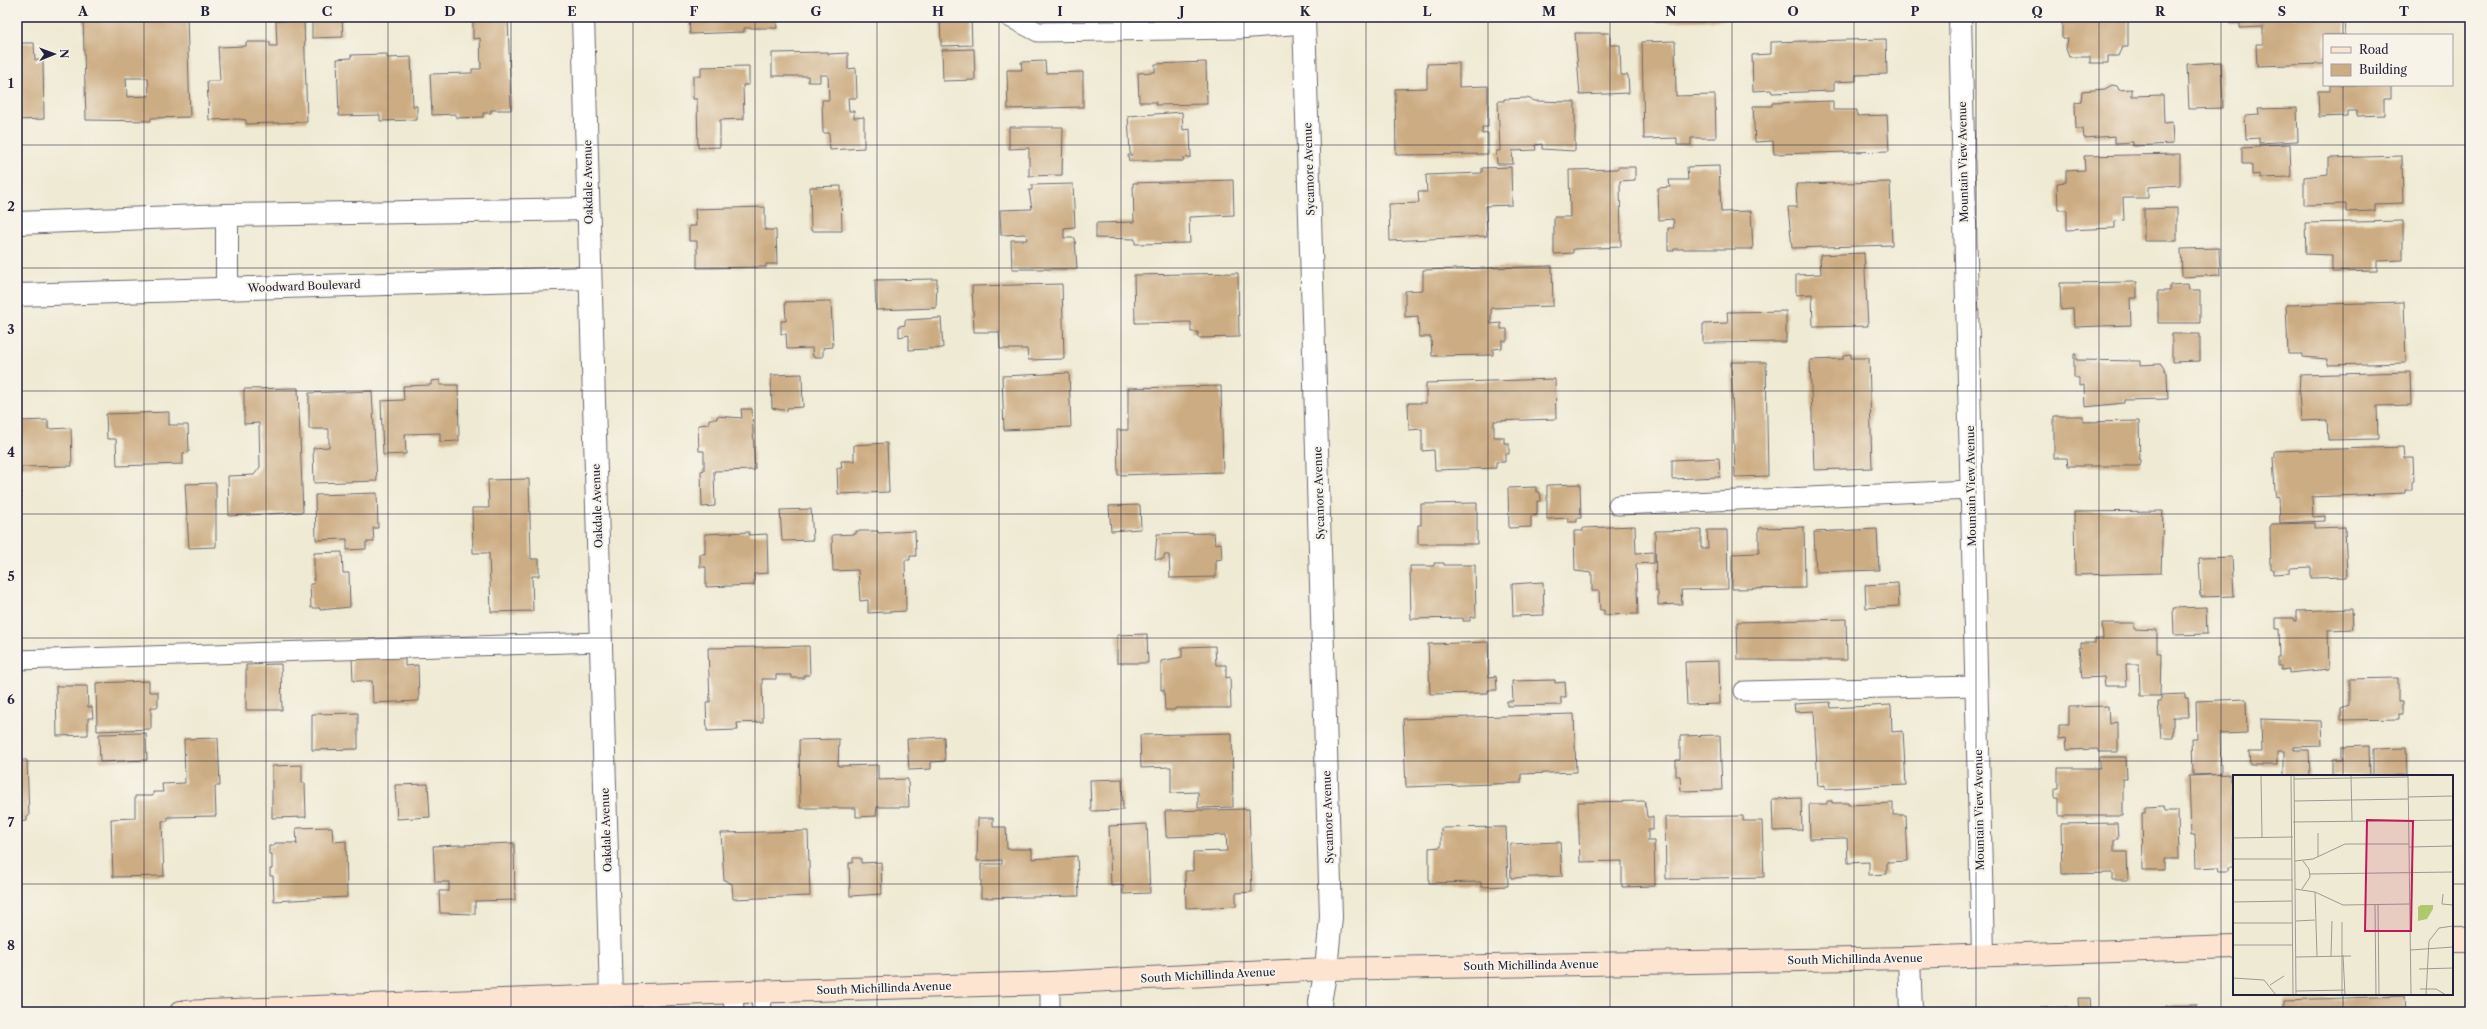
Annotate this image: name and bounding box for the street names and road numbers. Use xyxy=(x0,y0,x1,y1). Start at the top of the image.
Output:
street label: Mountain View Avenue xyxy=(1955,101,1971,223)
street label: Sycamore Avenue xyxy=(1300,122,1318,216)
street label: Oakdale Avenue xyxy=(580,140,596,224)
street label: Woodward Boulevard xyxy=(246,277,361,295)
street label: Mountain View Avenue xyxy=(1963,425,1979,547)
street label: Sycamore Avenue xyxy=(1310,446,1328,540)
street label: Oakdale Avenue xyxy=(589,464,605,548)
street label: Mountain View Avenue xyxy=(1971,749,1987,871)
street label: Sycamore Avenue xyxy=(1319,770,1337,864)
street label: Oakdale Avenue xyxy=(598,788,614,872)
street label: South Michillinda Avenue xyxy=(1787,951,1923,967)
street label: South Michillinda Avenue xyxy=(1463,957,1599,973)
street label: South Michillinda Avenue xyxy=(1140,964,1276,986)
street label: South Michillinda Avenue xyxy=(816,979,952,997)

